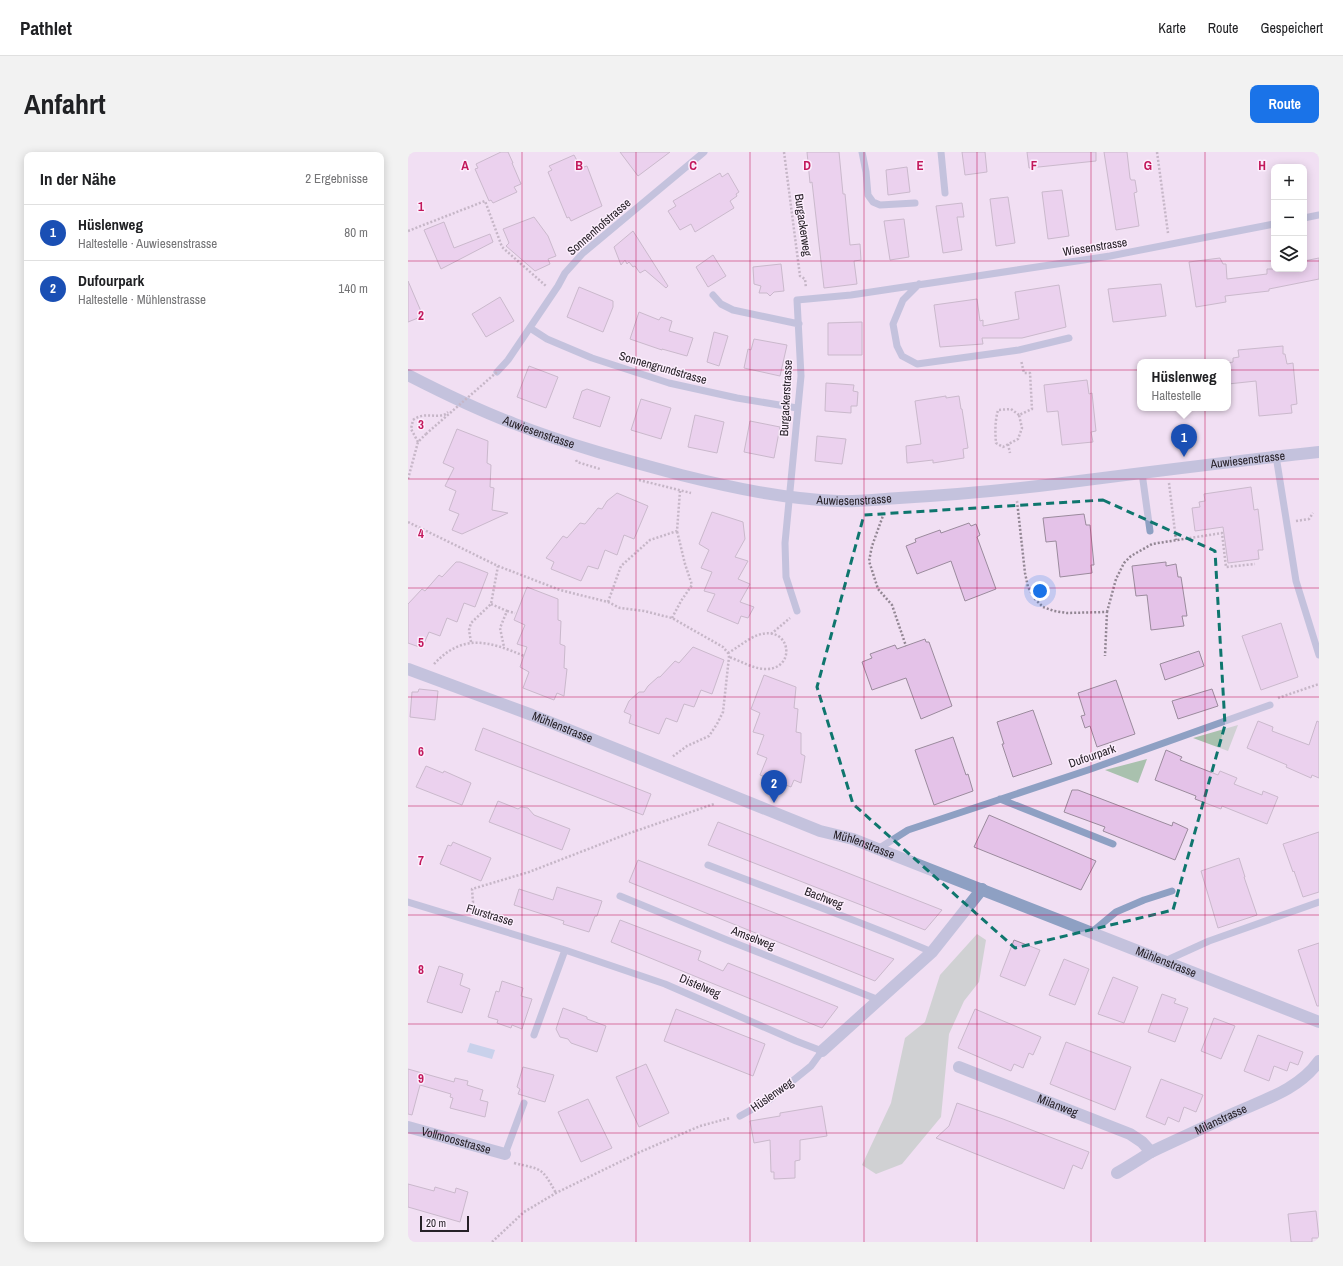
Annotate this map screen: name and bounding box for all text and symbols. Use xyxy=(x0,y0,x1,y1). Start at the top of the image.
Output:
text: Pathlet xyxy=(20,15,72,41)
text: Karte xyxy=(1158,19,1186,37)
text: Route xyxy=(1208,19,1238,37)
text: Gespeichert xyxy=(1260,19,1323,37)
text: Anfahrt xyxy=(24,85,106,123)
button: Route xyxy=(1250,85,1319,123)
text: A xyxy=(461,157,469,174)
text: B xyxy=(575,157,583,174)
text: C xyxy=(689,157,697,174)
text: D xyxy=(803,157,811,174)
text: E xyxy=(916,157,924,174)
text: F xyxy=(1031,157,1038,174)
text: G xyxy=(1144,157,1152,174)
text: H xyxy=(1258,157,1266,174)
map controls xyxy=(1271,164,1307,272)
button: + xyxy=(1271,164,1307,200)
text: In der Nähe xyxy=(40,167,116,190)
text: 2 Ergebnisse xyxy=(305,170,368,187)
street label: Burgackerweg xyxy=(791,193,815,258)
street label: Sonnenhofstrasse xyxy=(564,195,634,259)
text: 1 xyxy=(418,198,424,215)
button: − xyxy=(1271,200,1307,236)
text: Hüslenweg xyxy=(78,214,143,235)
text: 1 xyxy=(50,224,56,241)
text: 80 m xyxy=(344,224,368,241)
street label: Wiesenstrasse xyxy=(1062,234,1128,260)
text: Haltestelle · Auwiesenstrasse xyxy=(78,235,217,252)
button: layers xyxy=(1271,236,1307,272)
text: Dufourpark xyxy=(78,270,144,291)
text: 2 xyxy=(50,280,56,297)
text: 140 m xyxy=(338,280,368,297)
text: Haltestelle · Mühlenstrasse xyxy=(78,291,206,308)
text: 2 xyxy=(418,307,424,324)
street label: Sonnengrundstrasse xyxy=(617,348,709,388)
street label: Burgackerstrasse xyxy=(776,359,796,437)
popup xyxy=(1137,359,1231,411)
text: Hüslenweg xyxy=(1152,366,1216,387)
text: Haltestelle xyxy=(1152,387,1201,404)
street label: Auwiesenstrasse xyxy=(500,412,577,452)
text: 3 xyxy=(418,416,424,433)
pin: 1 xyxy=(1171,424,1197,457)
street label: Auwiesenstrasse xyxy=(1209,448,1286,472)
street label: Auwiesenstrasse xyxy=(815,490,892,509)
text: 4 xyxy=(418,525,424,542)
your location xyxy=(1030,581,1050,601)
text: 5 xyxy=(418,634,424,651)
street label: Mühlenstrasse xyxy=(530,708,595,747)
street label: Dufourpark xyxy=(1066,740,1118,771)
text: 6 xyxy=(418,743,424,760)
pin: 2 xyxy=(761,770,787,803)
street label: Mühlenstrasse xyxy=(832,827,897,863)
text: 7 xyxy=(418,852,424,869)
street label: Bachweg xyxy=(802,883,846,913)
street label: Flurstrasse xyxy=(464,900,516,930)
street label: Amselweg xyxy=(728,922,778,954)
street label: Mühlenstrasse xyxy=(1133,943,1199,981)
text: 8 xyxy=(418,961,424,978)
street label: Distelweg xyxy=(677,970,723,1002)
text: 9 xyxy=(418,1070,424,1087)
street label: Hüslenweg xyxy=(747,1074,797,1116)
street label: Milanweg xyxy=(1035,1091,1081,1121)
street label: Milanstrasse xyxy=(1192,1101,1249,1139)
street label: Vollmoosstrasse xyxy=(419,1123,493,1158)
scale bar xyxy=(420,1214,469,1233)
text: 20 m xyxy=(426,1216,446,1230)

